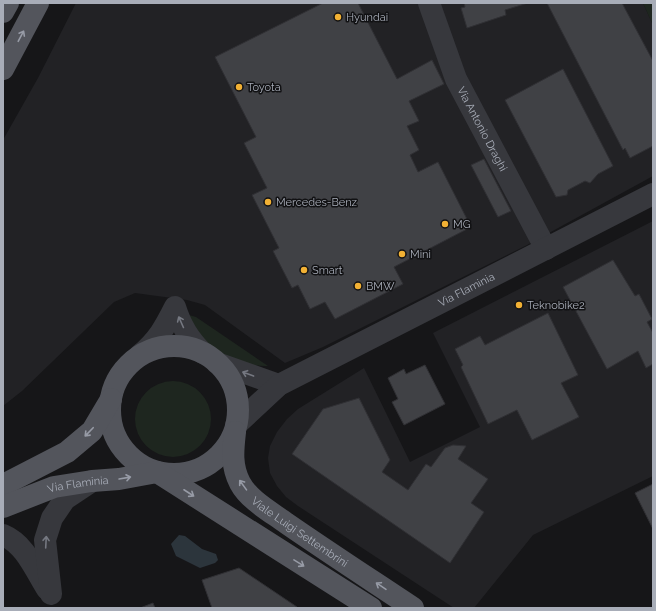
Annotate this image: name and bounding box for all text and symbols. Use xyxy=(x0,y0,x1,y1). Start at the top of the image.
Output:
place label: Hyundai xyxy=(346,11,388,24)
marker: Hyundai xyxy=(333,12,343,22)
one-way arrow xyxy=(17,30,25,42)
place label: Toyota xyxy=(247,81,281,94)
marker: Toyota xyxy=(234,82,244,92)
street label: Via Antonio Draghi xyxy=(455,84,510,173)
place label: Mercedes-Benz xyxy=(276,196,358,209)
marker: Mercedes-Benz xyxy=(263,197,273,207)
place label: MG xyxy=(453,218,471,231)
marker: MG xyxy=(440,219,450,229)
place label: Mini xyxy=(410,248,431,261)
marker: Mini xyxy=(397,249,407,259)
place label: Smart xyxy=(312,264,343,277)
marker: Smart xyxy=(299,265,309,275)
street label: Via Flaminia xyxy=(436,270,497,309)
place label: BMW xyxy=(366,280,395,293)
marker: BMW xyxy=(353,281,363,291)
place label: Teknobike2 xyxy=(527,299,585,312)
marker: Teknobike2 xyxy=(514,300,524,310)
one-way arrow xyxy=(176,316,184,328)
one-way arrow xyxy=(242,370,255,377)
one-way arrow xyxy=(85,427,94,437)
street label: Via Flaminia xyxy=(46,473,109,495)
one-way arrow xyxy=(118,474,131,482)
one-way arrow xyxy=(239,480,247,491)
one-way arrow xyxy=(184,489,195,498)
street label: Viale Luigi Settembrini xyxy=(249,494,351,570)
one-way arrow xyxy=(42,535,50,548)
one-way arrow xyxy=(293,559,304,567)
one-way arrow xyxy=(375,582,387,590)

